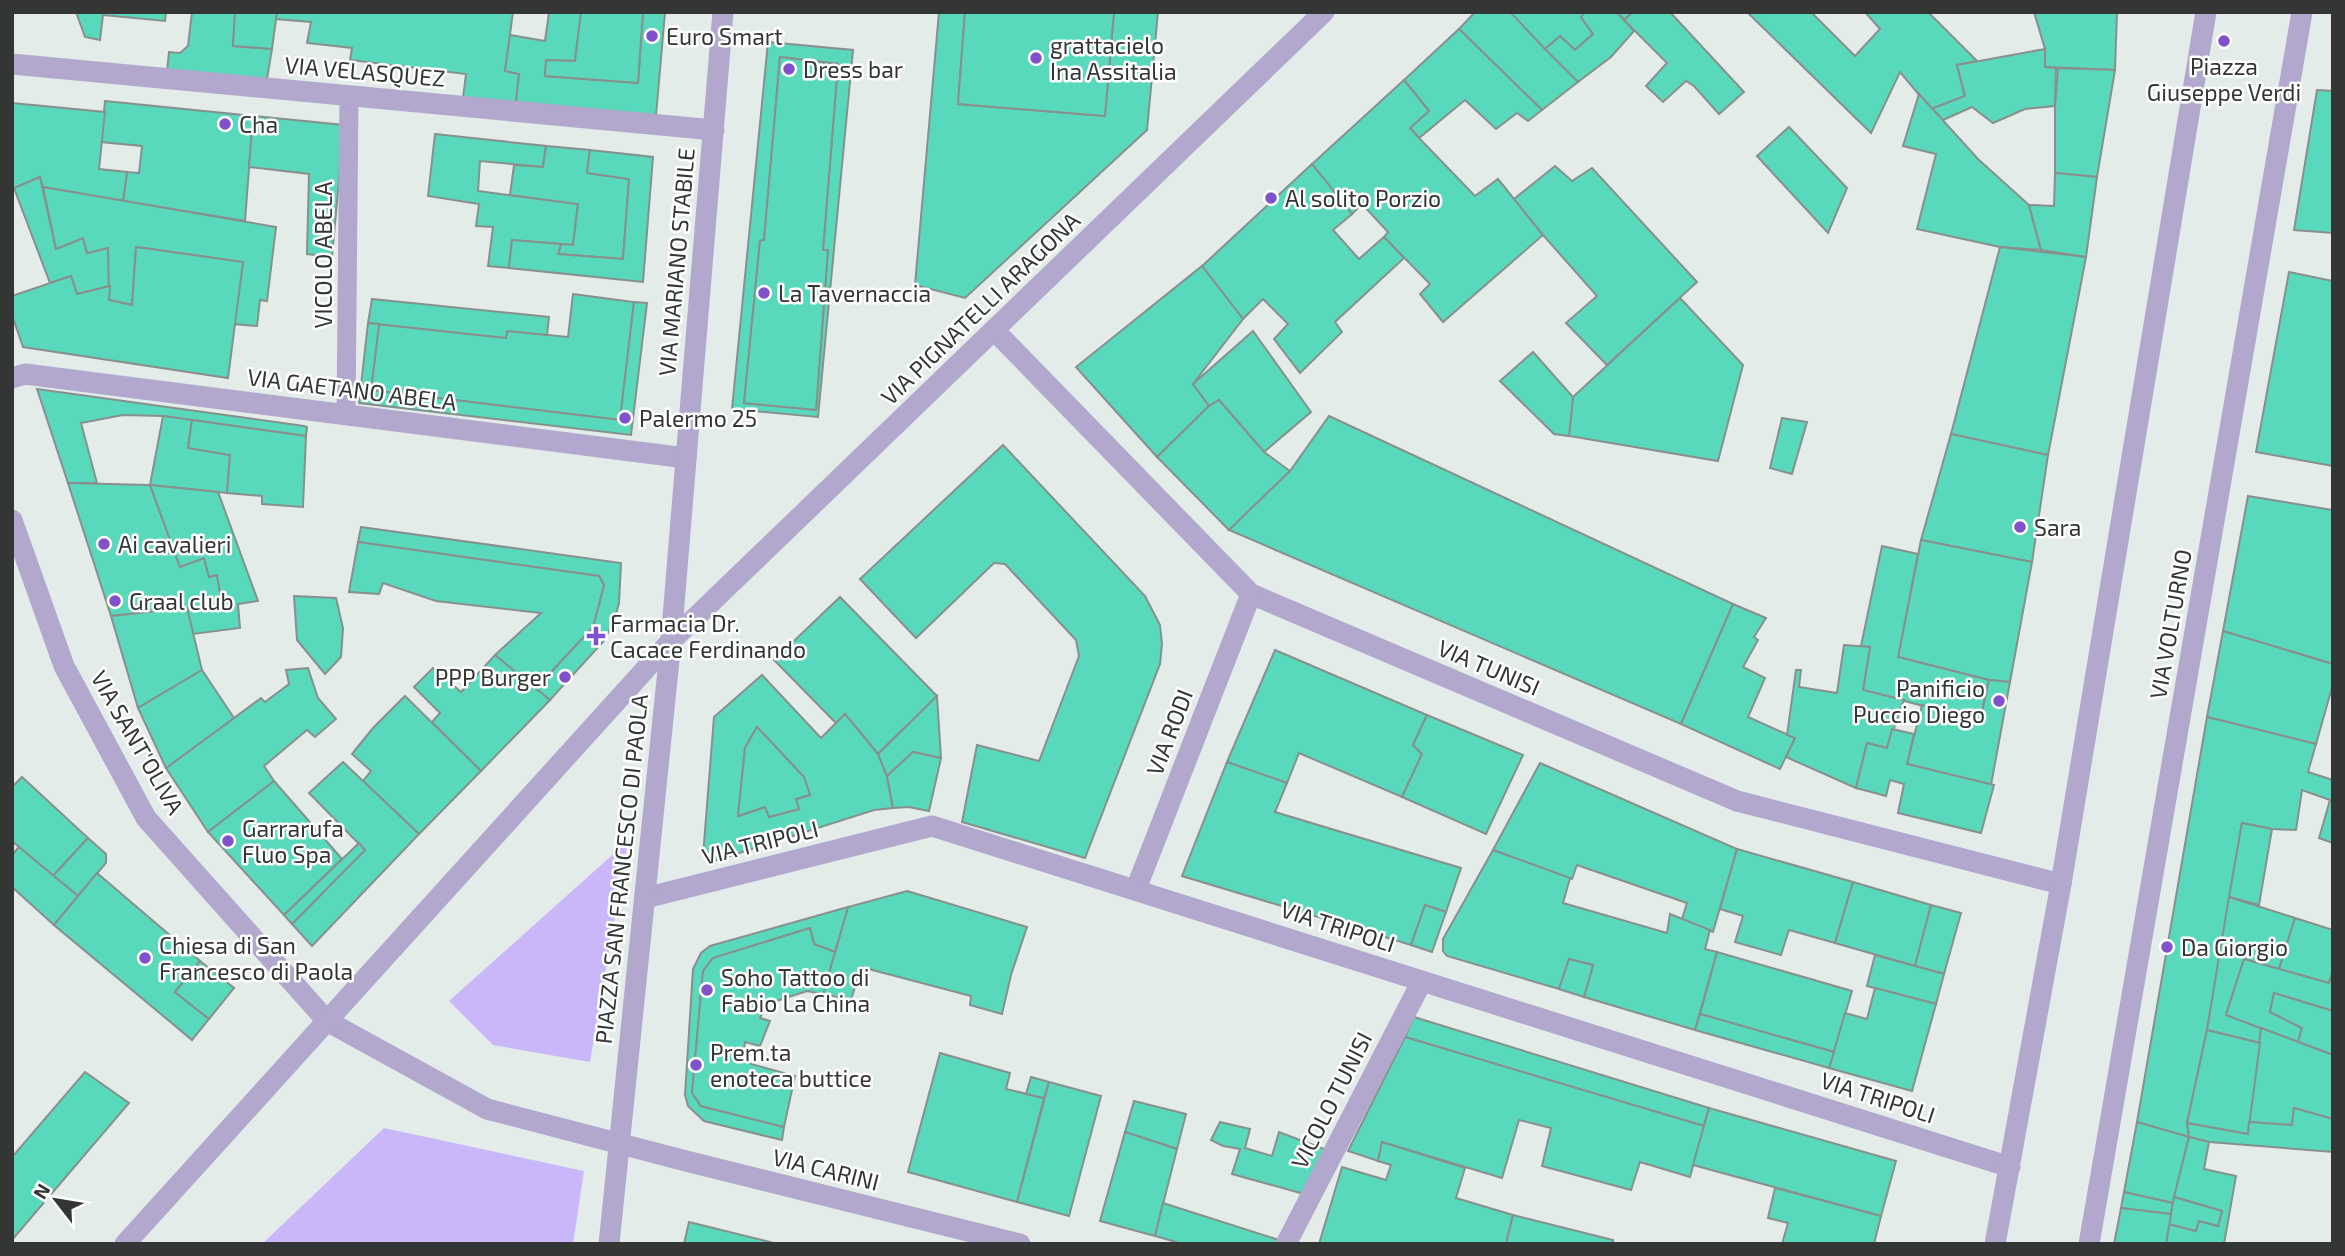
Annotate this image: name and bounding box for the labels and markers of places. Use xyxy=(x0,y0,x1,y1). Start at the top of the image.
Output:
place label: Euro Smart xyxy=(666,22,783,50)
marker: Euro Smart xyxy=(644,28,660,44)
place label: grattacielo Ina Assitalia xyxy=(1050,31,1177,85)
marker: Piazza Giuseppe Verdi xyxy=(2216,33,2232,49)
marker: grattacielo Ina Assitalia xyxy=(1028,50,1044,66)
place label: Piazza Giuseppe Verdi xyxy=(2147,52,2301,106)
place label: Dress bar xyxy=(803,55,903,83)
marker: Dress bar xyxy=(781,61,797,77)
place label: Cha xyxy=(239,110,278,138)
marker: Cha xyxy=(217,116,233,132)
place label: Al solito Porzio xyxy=(1285,184,1441,212)
marker: Al solito Porzio xyxy=(1263,190,1279,206)
place label: La Tavernaccia xyxy=(778,279,931,307)
marker: La Tavernaccia xyxy=(756,285,772,301)
place label: Palermo 25 xyxy=(639,404,757,432)
marker: Palermo 25 xyxy=(617,410,633,426)
place label: Sara xyxy=(2034,513,2081,541)
marker: Sara xyxy=(2012,519,2028,535)
place label: Ai cavalieri xyxy=(118,530,232,558)
marker: Ai cavalieri xyxy=(96,536,112,552)
place label: Graal club xyxy=(129,587,234,615)
marker: Graal club xyxy=(107,593,123,609)
place label: Farmacia Dr. Cacace Ferdinando xyxy=(610,609,806,663)
marker: Farmacia Dr. Cacace Ferdinando xyxy=(588,628,604,644)
place label: PPP Burger xyxy=(435,663,551,691)
marker: PPP Burger xyxy=(557,669,573,685)
place label: Panificio Puccio Diego xyxy=(1853,674,1985,728)
marker: Panificio Puccio Diego xyxy=(1991,693,2007,709)
place label: Garrarufa Fluo Spa xyxy=(242,814,344,868)
marker: Garrarufa Fluo Spa xyxy=(220,833,236,849)
place label: Chiesa di San Francesco di Paola xyxy=(159,931,353,985)
place label: Da Giorgio xyxy=(2181,933,2288,961)
marker: Da Giorgio xyxy=(2159,939,2175,955)
marker: Chiesa di San Francesco di Paola xyxy=(137,950,153,966)
place label: Soho Tattoo di Fabio La China xyxy=(721,963,870,1017)
marker: Soho Tattoo di Fabio La China xyxy=(699,982,715,998)
place label: Prem.ta enoteca buttice xyxy=(710,1038,872,1092)
marker: Prem.ta enoteca buttice xyxy=(688,1057,704,1073)

